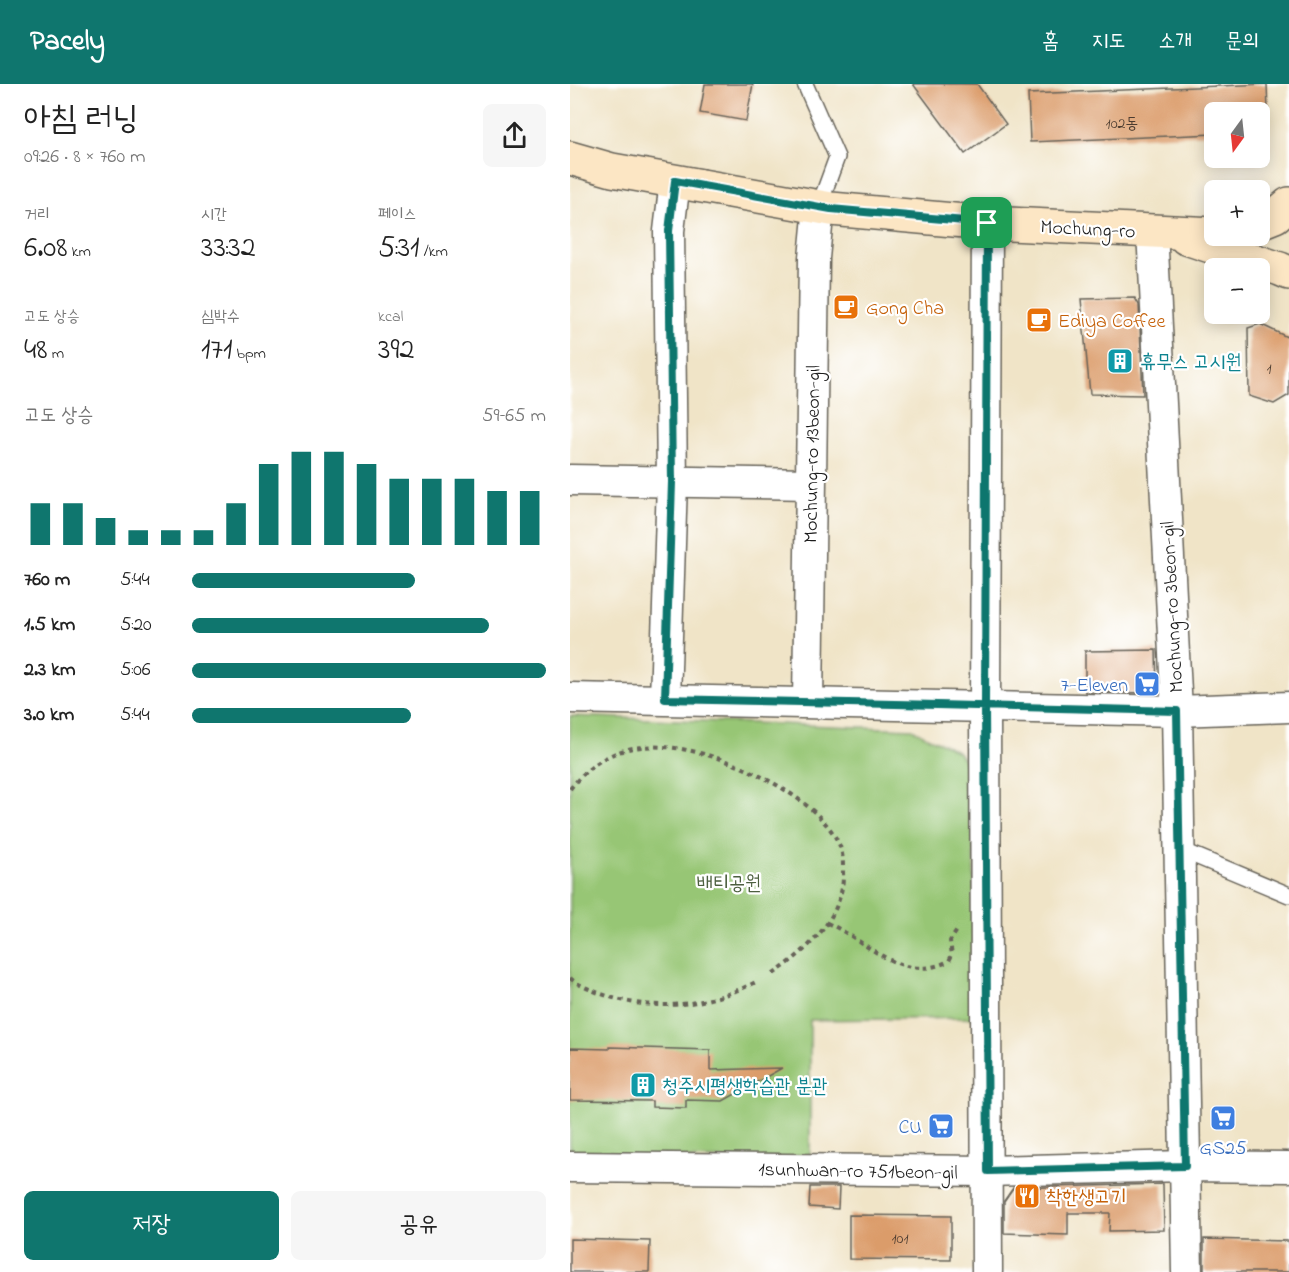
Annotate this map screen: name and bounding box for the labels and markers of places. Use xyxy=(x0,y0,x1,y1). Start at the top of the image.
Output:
pin xyxy=(961,197,1012,248)
cafe icon: Gong Cha xyxy=(831,292,861,322)
place label: Gong Cha xyxy=(866,295,944,325)
cafe icon: Ediya Coffee xyxy=(1024,305,1054,335)
place label: Ediya Coffee xyxy=(1058,308,1166,337)
building icon: 휴무스 고시원 xyxy=(1105,346,1135,376)
place label: 휴무스 고시원 xyxy=(1140,349,1242,378)
supermarket icon: 7-Eleven xyxy=(1132,669,1162,699)
place label: 7-Eleven xyxy=(1061,672,1128,701)
building icon: 청주시평생학습관 분관 xyxy=(628,1070,658,1100)
place label: 청주시평생학습관 분관 xyxy=(662,1073,828,1102)
supermarket icon: GS25 xyxy=(1208,1103,1238,1133)
supermarket icon: CU xyxy=(926,1111,956,1141)
place label: CU xyxy=(898,1114,922,1143)
place label: GS25 xyxy=(1200,1135,1246,1164)
restaurant icon: 착한생고기 xyxy=(1012,1181,1042,1211)
place label: 착한생고기 xyxy=(1046,1184,1126,1213)

